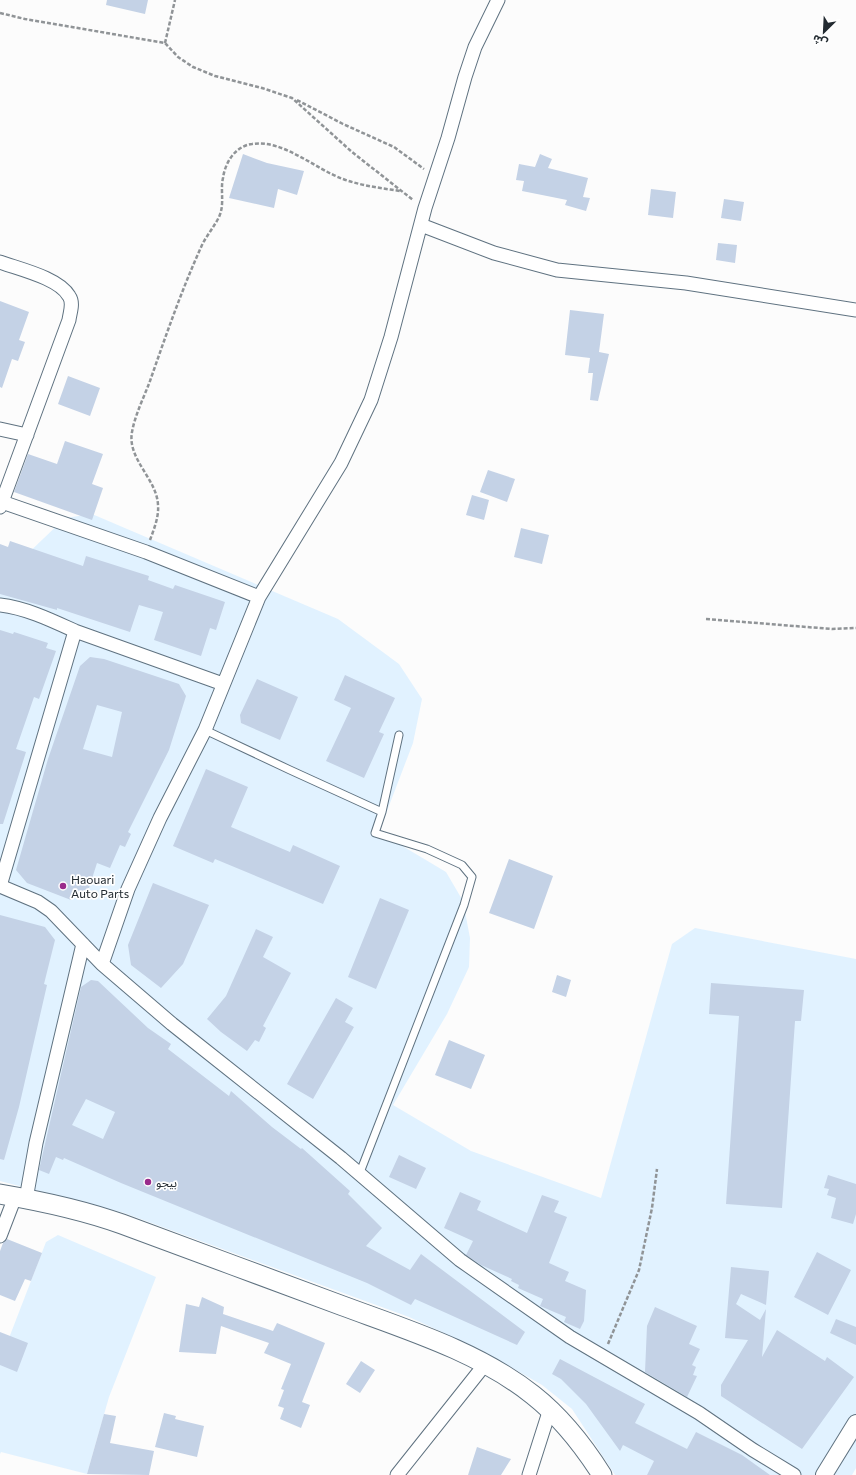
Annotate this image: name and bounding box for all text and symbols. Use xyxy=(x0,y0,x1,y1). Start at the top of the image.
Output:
north arrow xyxy=(804,12,844,52)
text: ش xyxy=(810,32,830,51)
place label: Haouari Auto Parts xyxy=(71,872,129,900)
marker: Haouari Auto Parts xyxy=(58,881,68,891)
place label: بيجو xyxy=(156,1175,177,1190)
marker: بيجو xyxy=(143,1177,153,1187)

